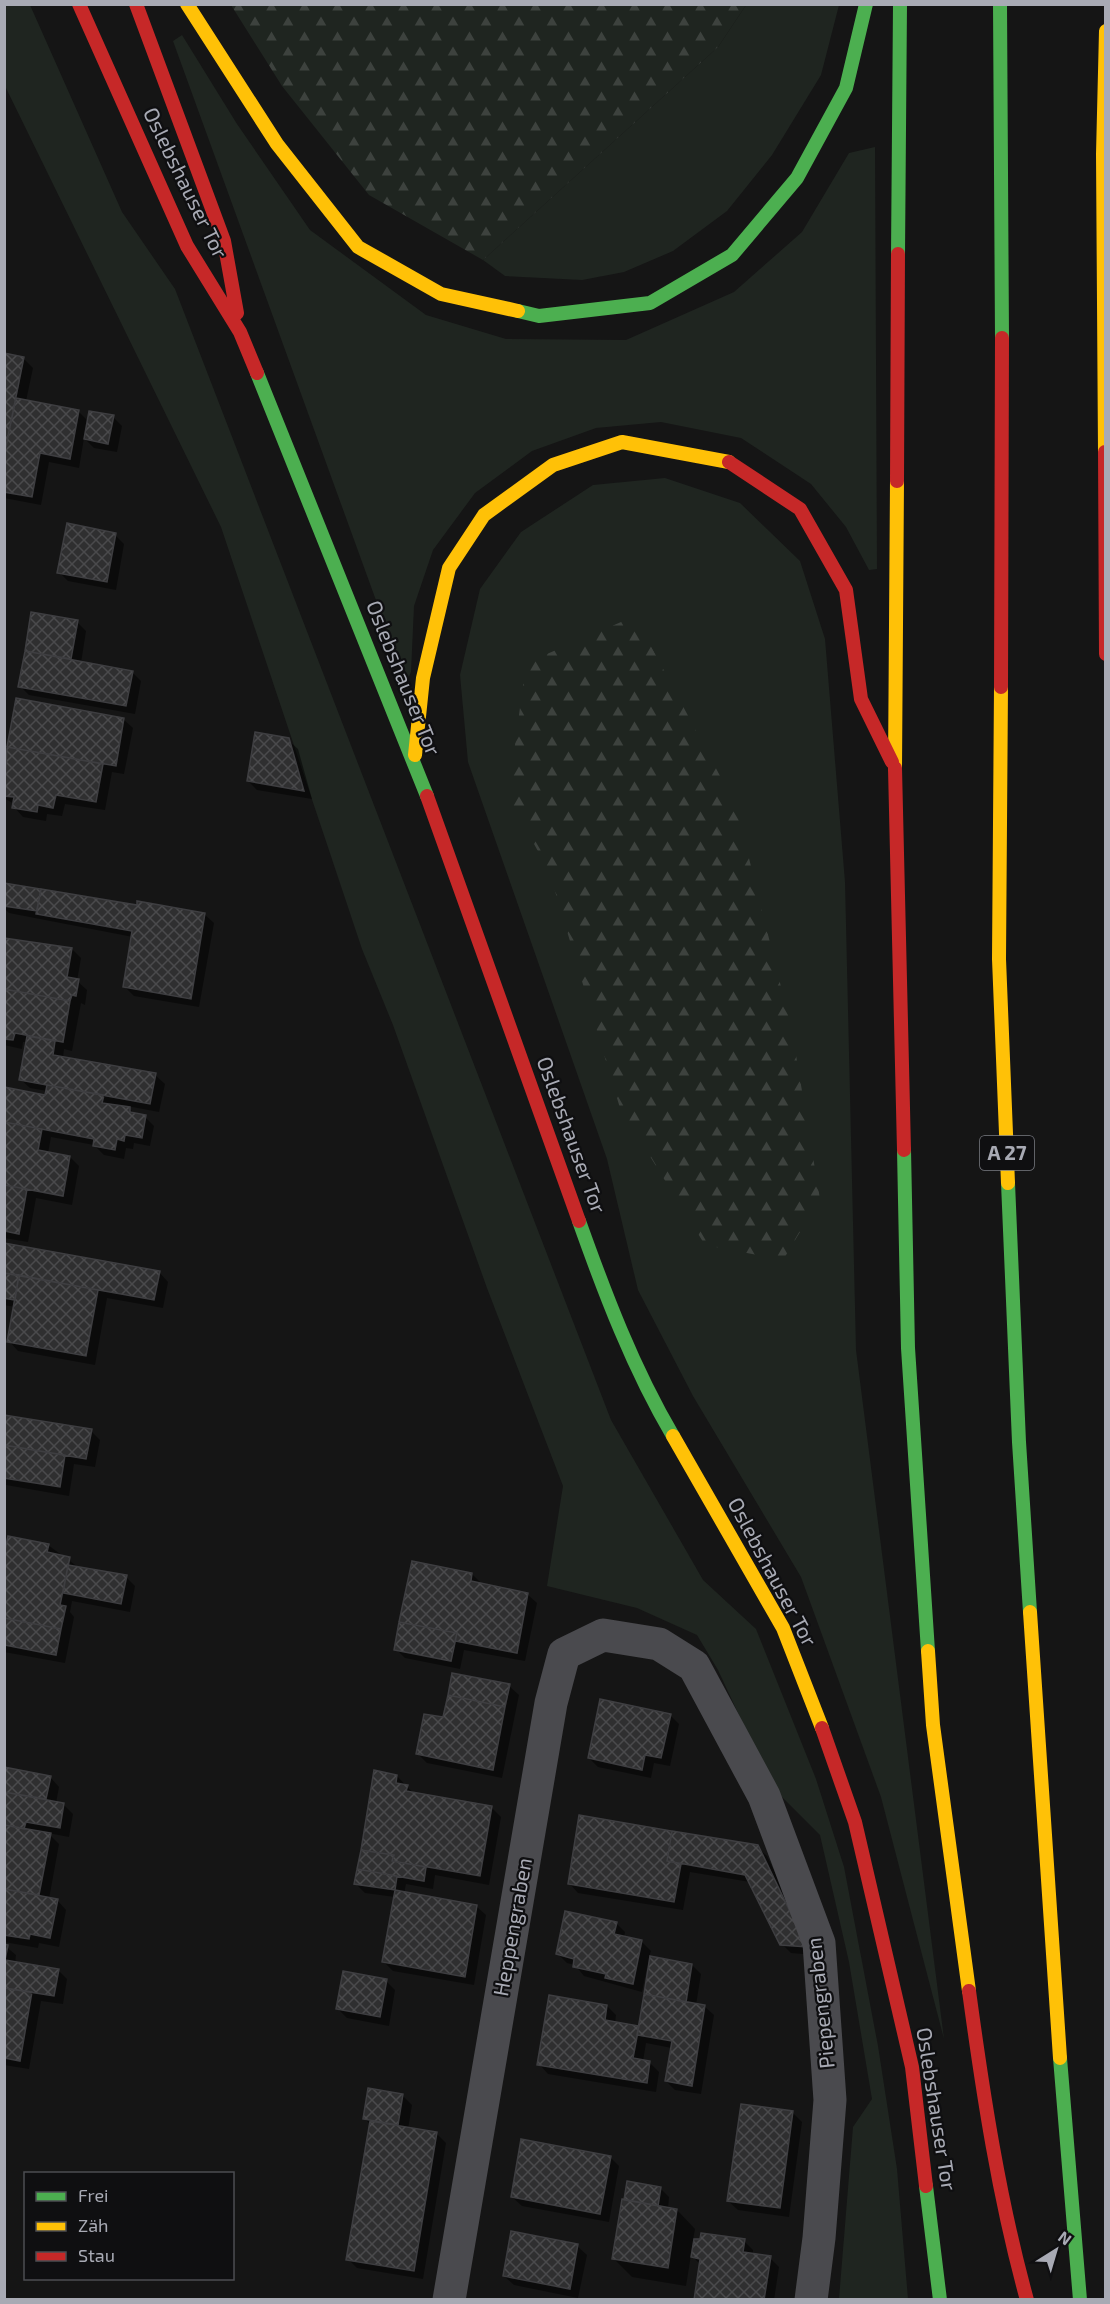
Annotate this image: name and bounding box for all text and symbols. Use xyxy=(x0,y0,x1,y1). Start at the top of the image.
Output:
street label: Oslebshauser Tor xyxy=(139,103,234,262)
street label: Oslebshauser Tor xyxy=(362,596,447,759)
street label: Oslebshauser Tor xyxy=(532,1053,613,1217)
road number: A 27 xyxy=(980,1136,1034,1170)
street label: Oslebshauser Tor xyxy=(724,1493,823,1650)
street label: Heppengraben xyxy=(487,1856,536,1998)
street label: Piepengraben xyxy=(800,1936,839,2070)
street label: Oslebshauser Tor xyxy=(912,2025,963,2193)
legend xyxy=(24,2172,234,2280)
text: Frei xyxy=(78,2184,109,2206)
text: Zäh xyxy=(78,2214,109,2236)
north arrow xyxy=(1026,2220,1086,2280)
text: N xyxy=(1055,2227,1076,2249)
text: Stau xyxy=(78,2244,115,2266)

